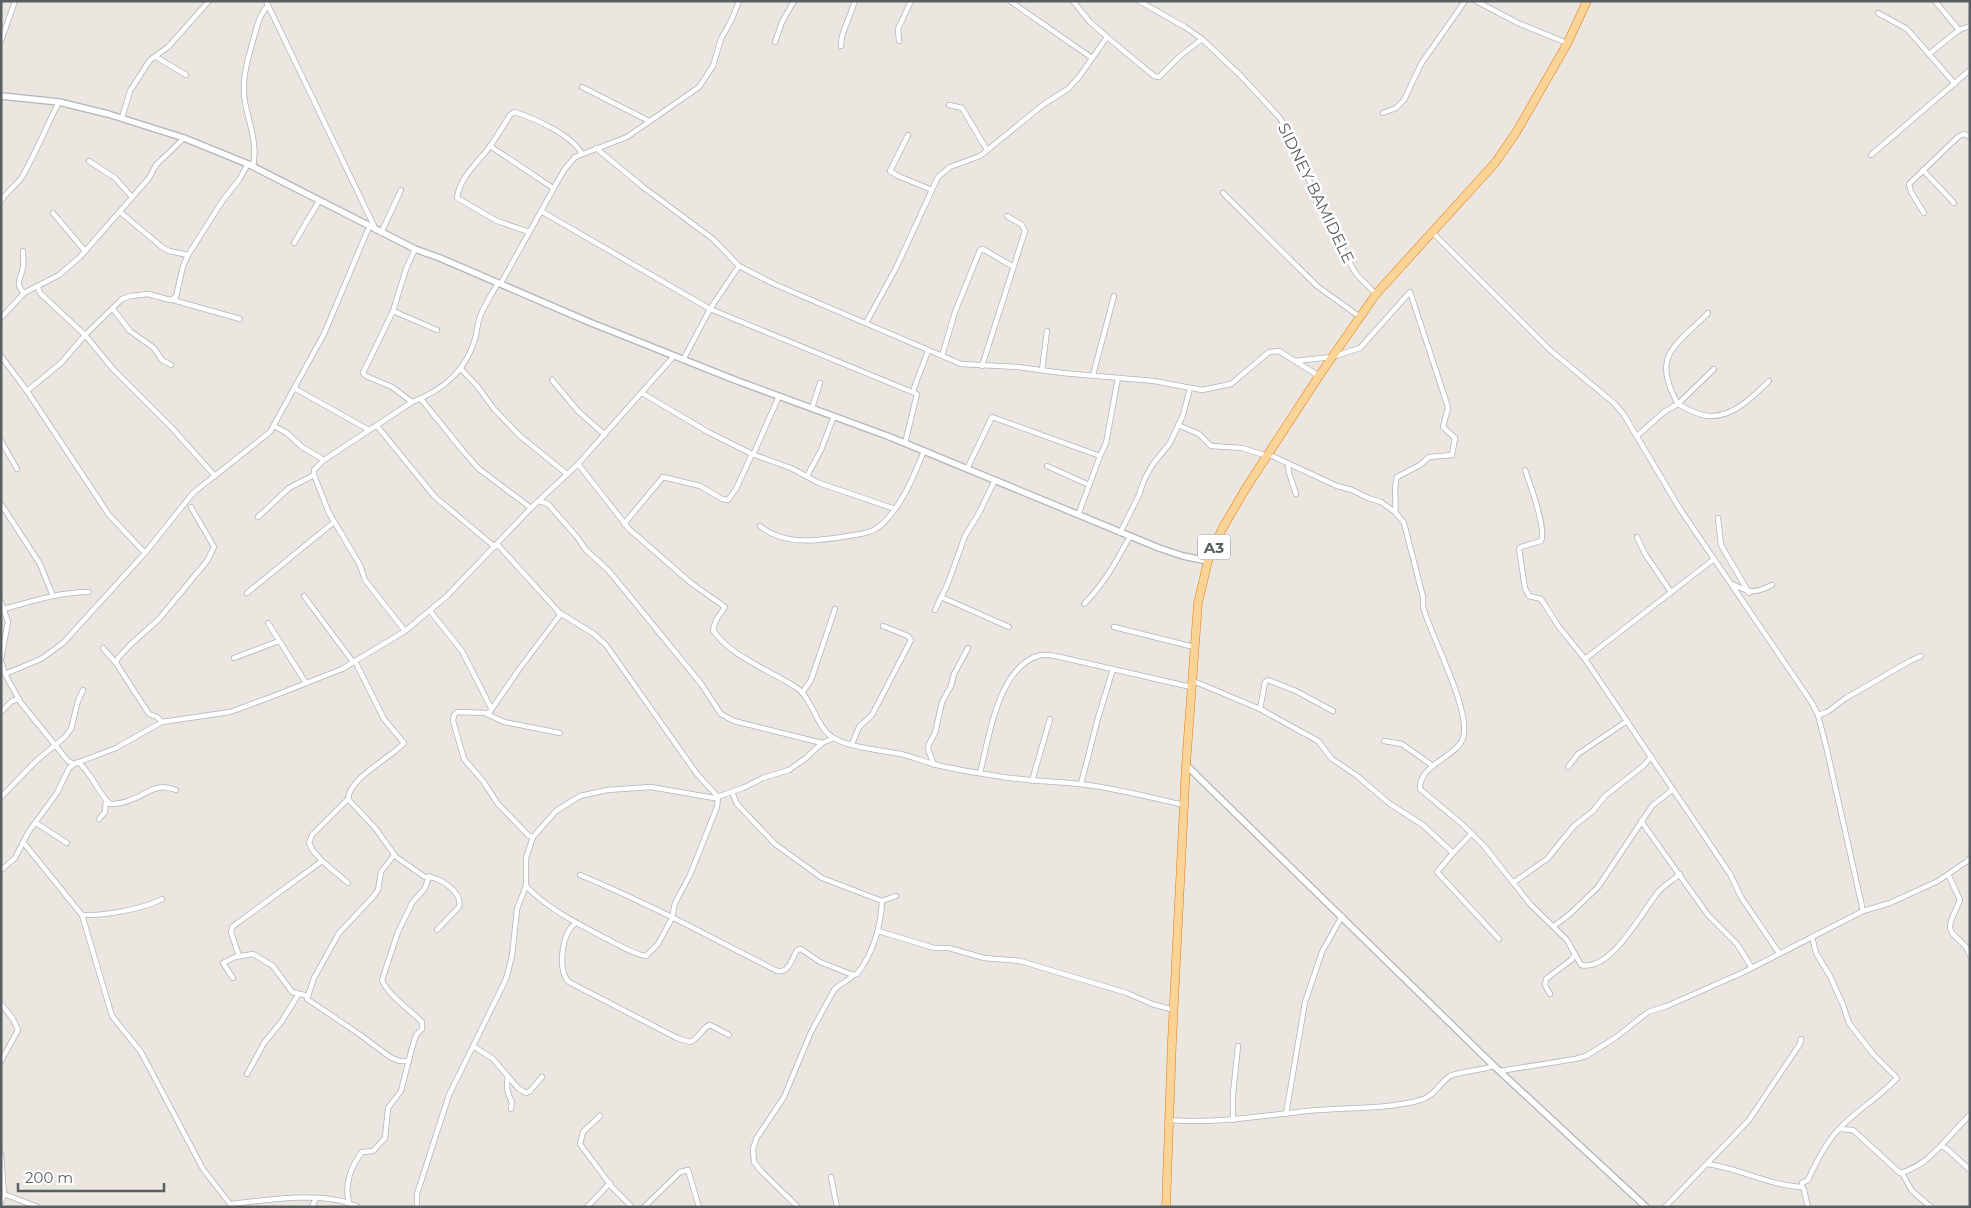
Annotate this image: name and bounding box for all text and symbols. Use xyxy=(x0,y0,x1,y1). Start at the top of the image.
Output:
street label: SIDNEY BAMIDELE xyxy=(1274,120,1358,266)
road number: A3 xyxy=(1198,534,1230,560)
scale bar xyxy=(18,1160,164,1192)
text: 200 m xyxy=(25,1168,73,1187)

